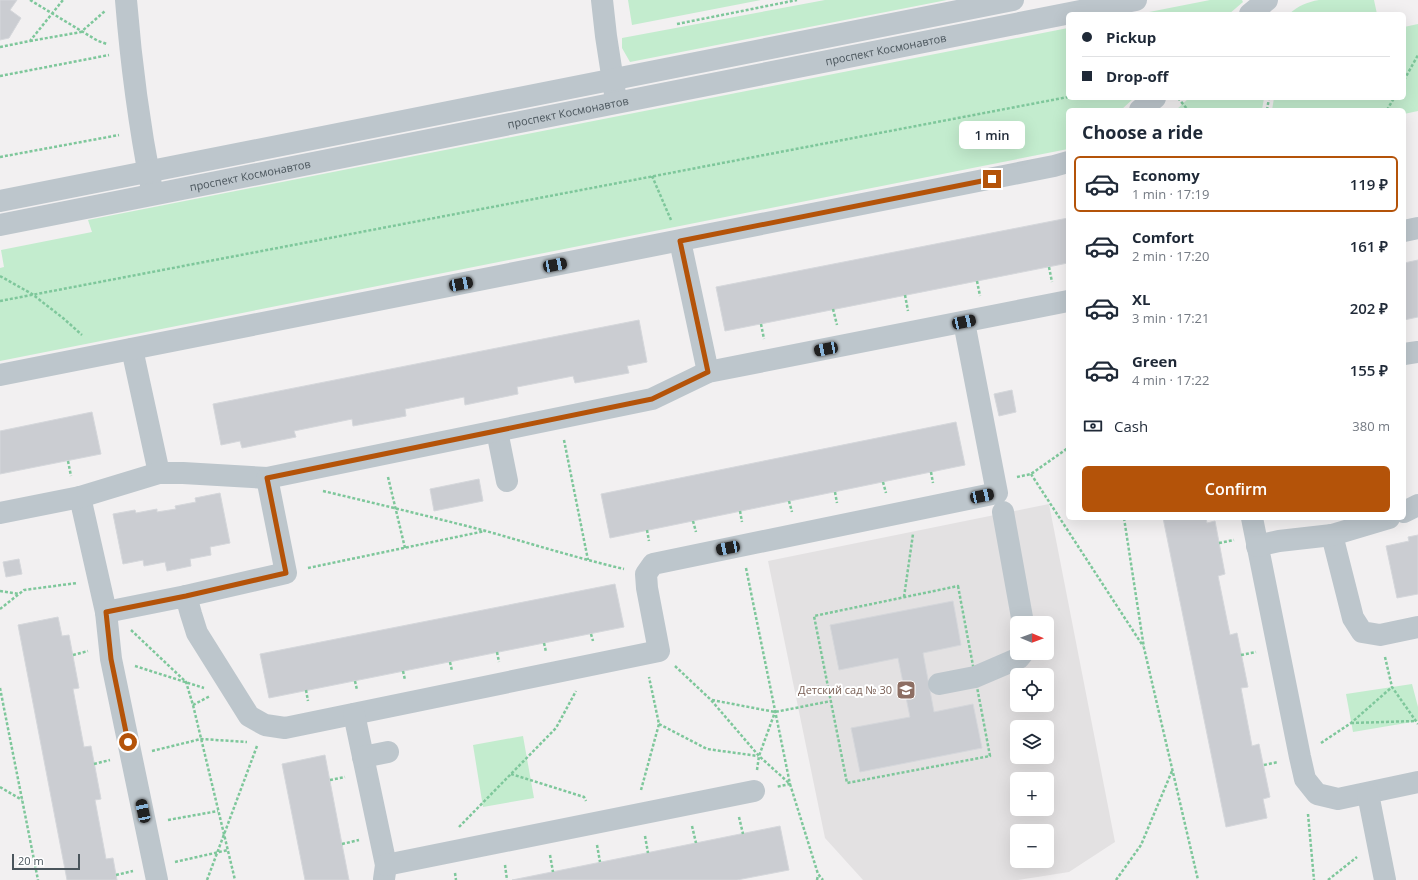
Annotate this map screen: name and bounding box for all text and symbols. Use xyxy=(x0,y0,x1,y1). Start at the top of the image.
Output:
text: Pickup xyxy=(1106,27,1156,47)
street label: проспект Космонавтов xyxy=(824,30,948,68)
text: Drop-off xyxy=(1106,66,1168,86)
street label: проспект Космонавтов xyxy=(506,93,630,131)
text: Choose a ride xyxy=(1082,120,1203,144)
callout: 1 min xyxy=(959,121,1025,149)
text: 1 min xyxy=(974,126,1010,144)
street label: проспект Космонавтов xyxy=(188,156,312,194)
text: Economy xyxy=(1132,165,1200,185)
icon: car xyxy=(1084,166,1120,202)
route end xyxy=(983,170,1001,188)
text: 119 ₽ xyxy=(1350,174,1388,194)
text: 1 min · 17:19 xyxy=(1132,185,1209,203)
text: Comfort xyxy=(1132,227,1194,247)
icon: car xyxy=(1084,228,1120,264)
text: 161 ₽ xyxy=(1350,236,1388,256)
text: 2 min · 17:20 xyxy=(1132,247,1209,265)
car xyxy=(542,257,568,273)
car xyxy=(448,276,474,292)
text: XL xyxy=(1132,289,1150,309)
icon: car xyxy=(1084,290,1120,326)
text: 202 ₽ xyxy=(1350,298,1388,318)
text: 3 min · 17:21 xyxy=(1132,309,1209,327)
car xyxy=(951,314,977,330)
car xyxy=(813,341,839,357)
text: Green xyxy=(1132,351,1177,371)
icon: car xyxy=(1084,352,1120,388)
text: 155 ₽ xyxy=(1350,360,1388,380)
text: 4 min · 17:22 xyxy=(1132,371,1209,389)
icon: cash xyxy=(1082,415,1104,437)
text: Cash xyxy=(1114,416,1148,436)
text: 380 m xyxy=(1352,417,1390,435)
button: Confirm xyxy=(1082,466,1390,512)
car xyxy=(969,488,995,504)
car xyxy=(715,540,741,556)
north arrow xyxy=(1010,616,1054,660)
map controls xyxy=(1010,616,1054,868)
button: locate xyxy=(1010,668,1054,712)
school or university icon: Детский сад № 30 xyxy=(895,679,917,701)
place label: Детский сад № 30 xyxy=(798,682,892,697)
button: layers xyxy=(1010,720,1054,764)
route start xyxy=(119,733,137,751)
button: + xyxy=(1010,772,1054,816)
car xyxy=(135,798,151,824)
button: − xyxy=(1010,824,1054,868)
scale bar xyxy=(12,852,80,871)
text: 20 m xyxy=(18,853,44,868)

